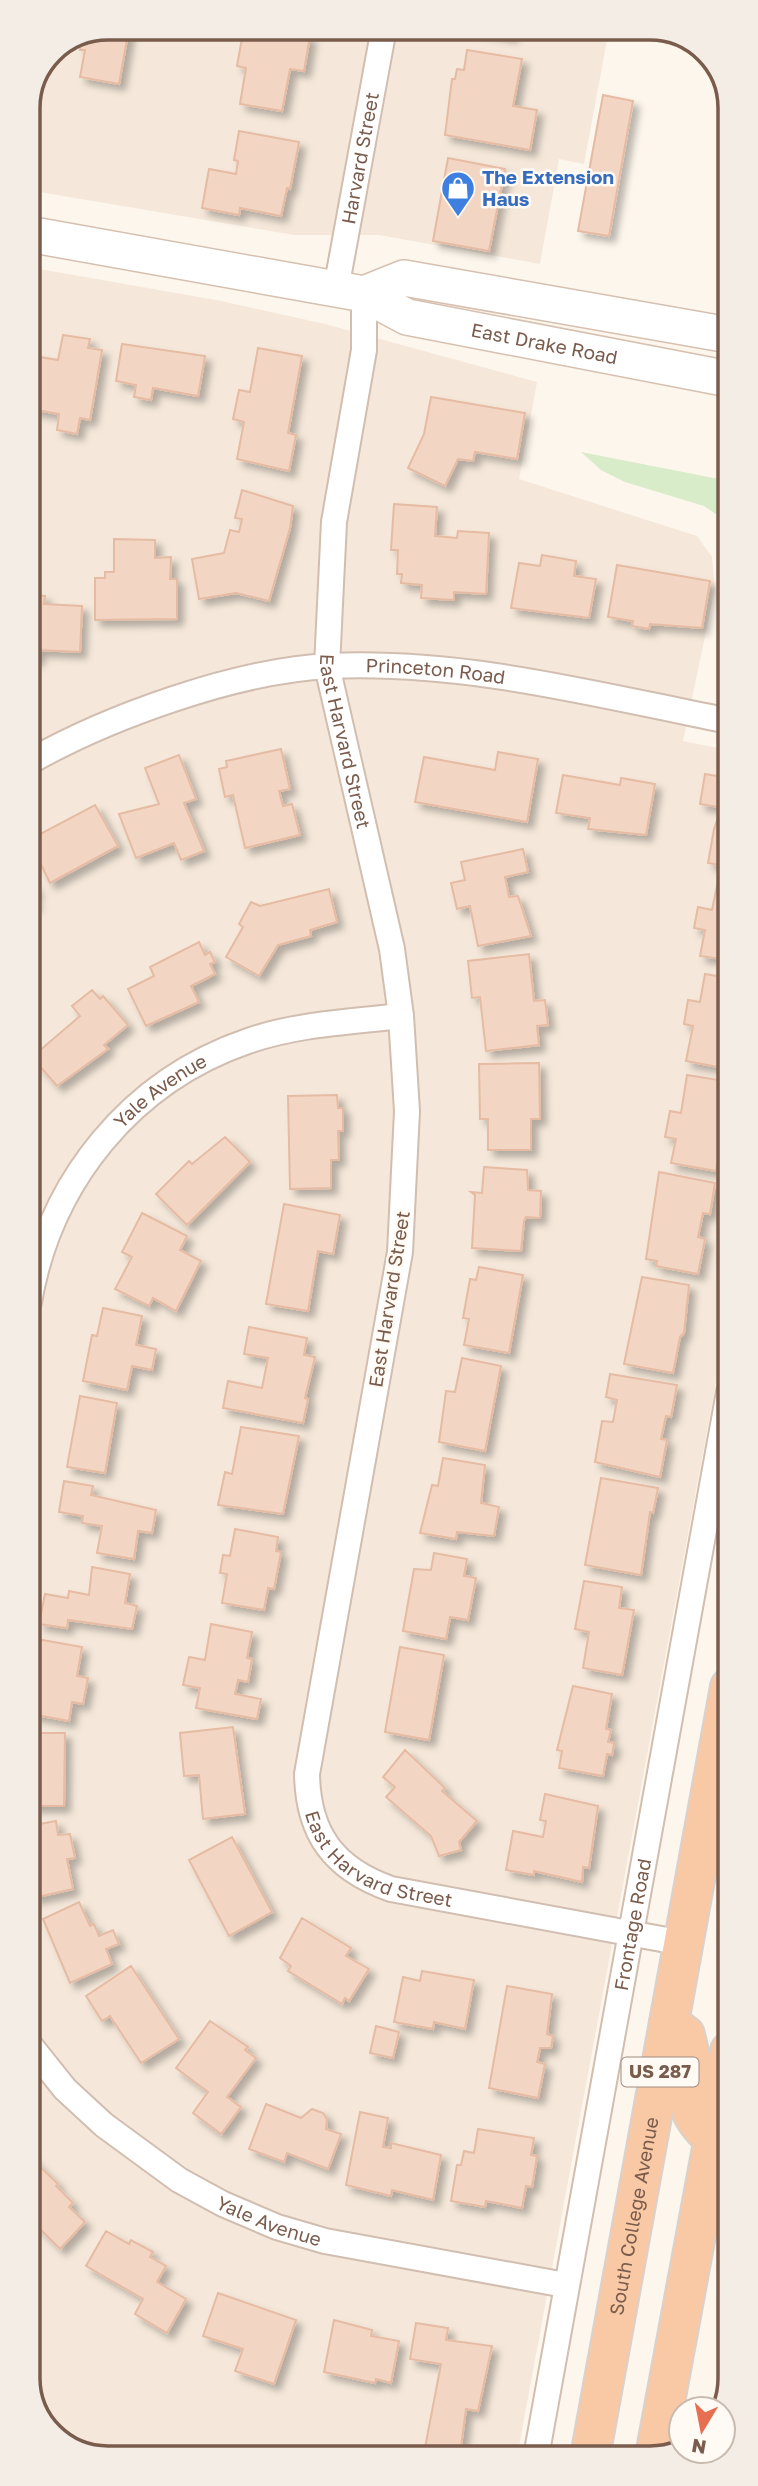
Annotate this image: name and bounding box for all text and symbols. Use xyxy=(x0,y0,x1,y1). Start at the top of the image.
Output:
street label: Harvard Street xyxy=(336,90,383,226)
place label: The Extension Haus xyxy=(482,165,614,210)
shop icon: The Extension Haus xyxy=(439,169,477,218)
street label: East Drake Road xyxy=(469,318,620,368)
street label: East Harvard Street xyxy=(316,653,376,831)
street label: Princeton Road xyxy=(366,653,507,688)
street label: Yale Avenue xyxy=(109,1048,210,1132)
street label: East Harvard Street xyxy=(363,1209,414,1389)
street label: East Harvard Street xyxy=(301,1808,454,1911)
street label: Frontage Road xyxy=(609,1857,655,1992)
road number: US 287 xyxy=(622,2058,698,2086)
street label: South College Avenue xyxy=(604,2115,663,2317)
street label: Yale Avenue xyxy=(213,2191,324,2250)
north arrow xyxy=(667,2395,737,2465)
text: N xyxy=(690,2435,708,2460)

